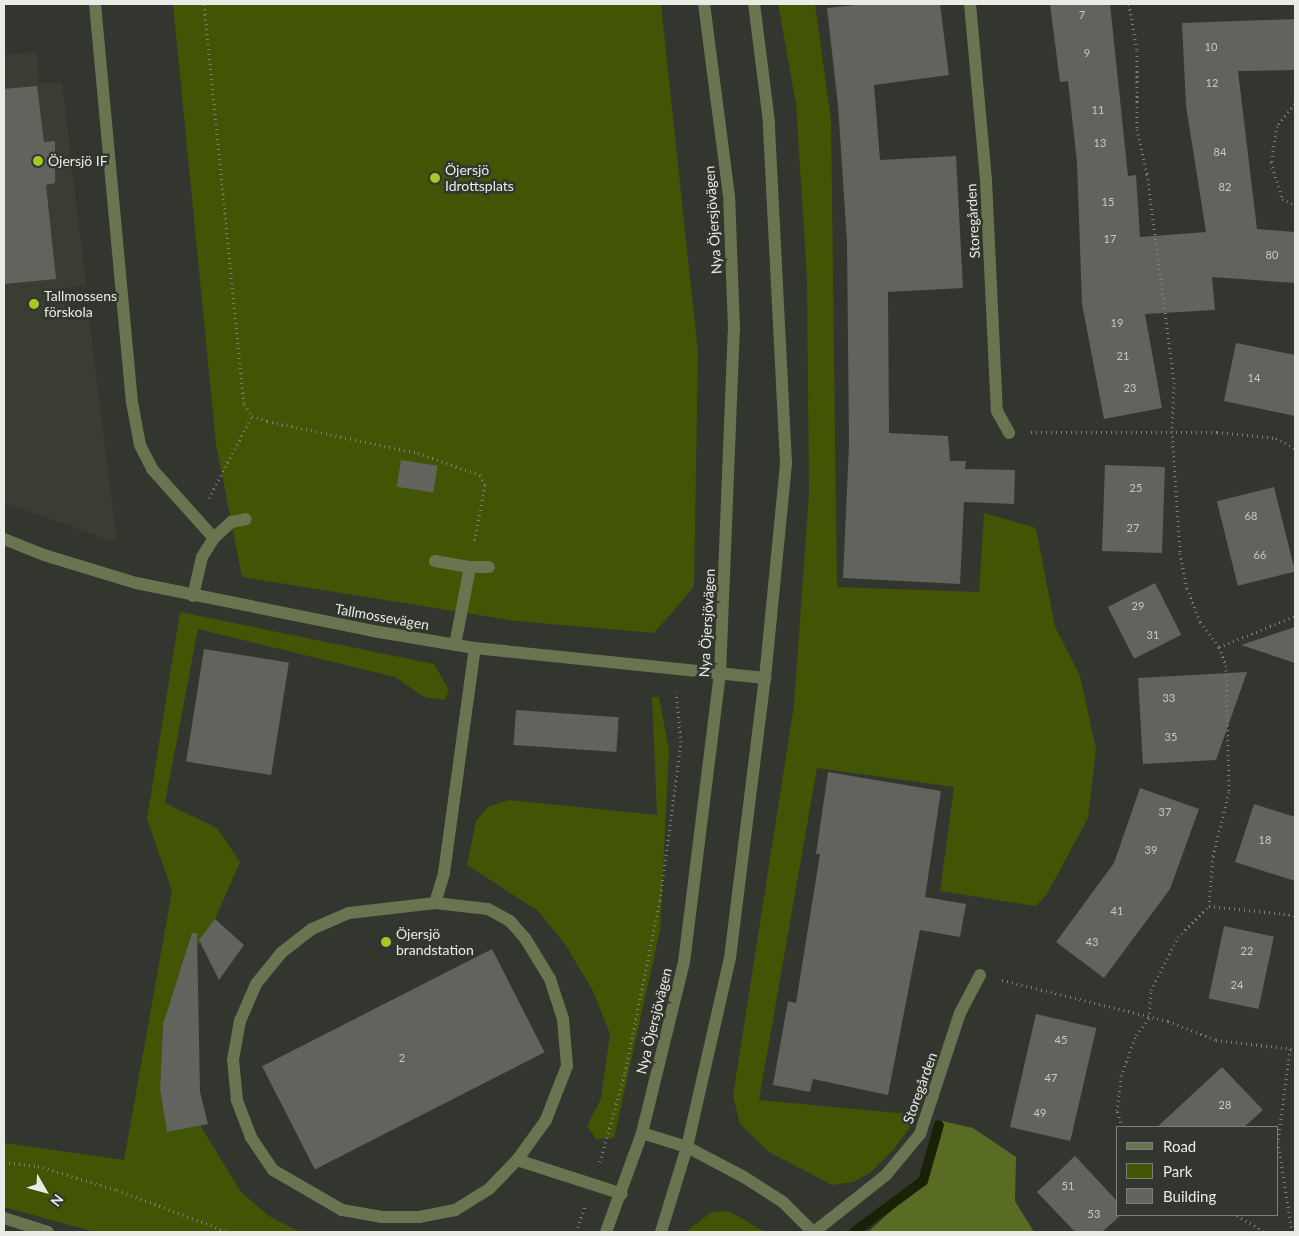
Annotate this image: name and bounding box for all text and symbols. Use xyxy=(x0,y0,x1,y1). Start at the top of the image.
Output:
house number: 7 xyxy=(1079,8,1085,22)
house number: 10 xyxy=(1205,40,1217,54)
house number: 9 xyxy=(1084,46,1090,60)
house number: 12 xyxy=(1206,76,1218,90)
house number: 11 xyxy=(1092,103,1104,117)
house number: 13 xyxy=(1094,136,1106,150)
house number: 84 xyxy=(1214,145,1226,159)
place label: Öjersjö IF xyxy=(48,153,108,169)
marker: Öjersjö IF xyxy=(32,155,44,167)
place label: Öjersjö Idrottsplats xyxy=(445,162,514,194)
street label: Nya Öjersjövägen xyxy=(701,165,725,275)
marker: Öjersjö Idrottsplats xyxy=(429,172,441,184)
house number: 82 xyxy=(1219,180,1231,194)
street label: Storegården xyxy=(963,183,983,259)
house number: 15 xyxy=(1102,195,1114,209)
house number: 17 xyxy=(1104,232,1116,246)
house number: 80 xyxy=(1266,248,1278,262)
place label: Tallmossens förskola xyxy=(44,288,117,321)
marker: Tallmossens förskola xyxy=(28,298,40,310)
house number: 19 xyxy=(1111,316,1123,330)
house number: 21 xyxy=(1117,349,1129,363)
house number: 14 xyxy=(1248,371,1260,385)
house number: 23 xyxy=(1124,381,1136,395)
house number: 25 xyxy=(1130,481,1142,495)
house number: 68 xyxy=(1245,509,1257,523)
house number: 27 xyxy=(1127,521,1139,535)
house number: 66 xyxy=(1254,548,1266,562)
street label: Nya Öjersjövägen xyxy=(696,568,718,678)
house number: 29 xyxy=(1132,599,1144,613)
street label: Tallmossevägen xyxy=(334,600,430,634)
house number: 31 xyxy=(1147,628,1159,642)
house number: 33 xyxy=(1163,691,1175,705)
house number: 35 xyxy=(1165,730,1177,744)
house number: 37 xyxy=(1159,805,1171,819)
house number: 18 xyxy=(1259,833,1271,847)
house number: 39 xyxy=(1145,843,1157,857)
house number: 41 xyxy=(1111,904,1123,918)
place label: Öjersjö brandstation xyxy=(396,926,474,959)
house number: 43 xyxy=(1086,935,1098,949)
marker: Öjersjö brandstation xyxy=(380,936,392,948)
house number: 22 xyxy=(1241,944,1253,958)
street label: Nya Öjersjövägen xyxy=(633,966,675,1076)
house number: 24 xyxy=(1231,978,1243,992)
house number: 45 xyxy=(1055,1033,1067,1047)
street label: Storegården xyxy=(899,1050,941,1126)
house number: 2 xyxy=(399,1051,405,1065)
house number: 47 xyxy=(1045,1071,1057,1085)
house number: 28 xyxy=(1219,1098,1231,1112)
house number: 49 xyxy=(1034,1106,1046,1120)
legend xyxy=(1116,1126,1279,1216)
text: Road xyxy=(1163,1137,1196,1155)
text: Park xyxy=(1163,1162,1192,1180)
north arrow xyxy=(20,1166,70,1216)
house number: 51 xyxy=(1062,1179,1074,1193)
text: Building xyxy=(1163,1187,1216,1205)
text: N xyxy=(47,1191,67,1210)
house number: 53 xyxy=(1088,1207,1100,1221)

